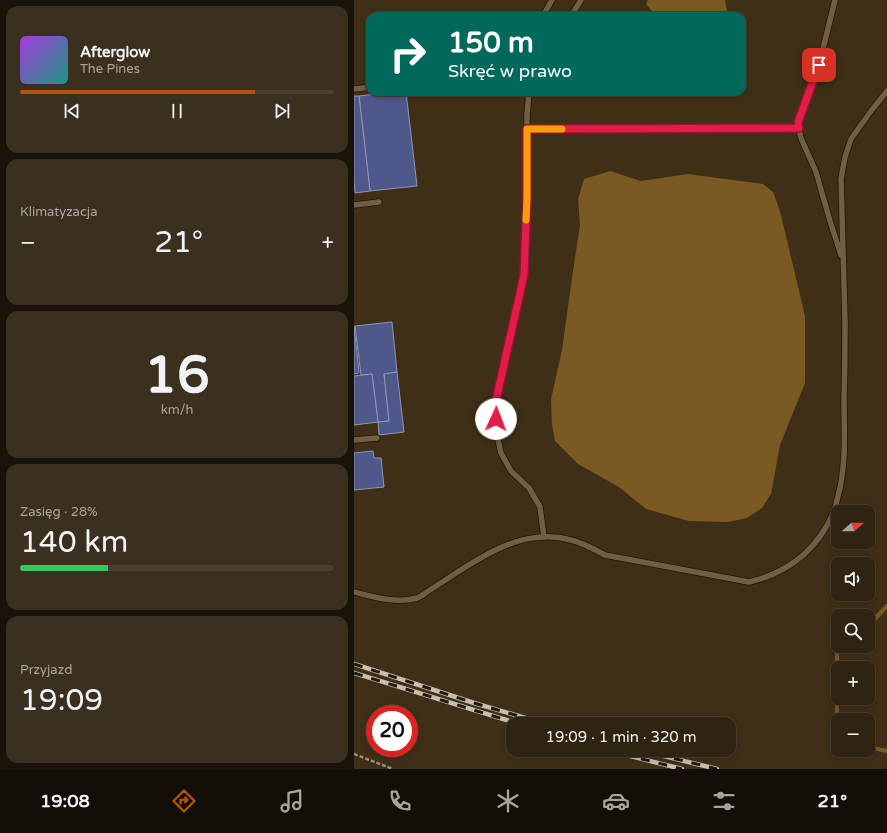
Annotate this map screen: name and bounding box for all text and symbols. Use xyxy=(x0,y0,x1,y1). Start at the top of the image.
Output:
text: 150 m xyxy=(448,26,534,60)
icon: right xyxy=(382,28,434,80)
text: Afterglow xyxy=(80,43,150,61)
pin xyxy=(802,48,836,82)
icon: arrive xyxy=(808,54,830,76)
text: Skręć w prawo xyxy=(448,60,572,82)
text: The Pines xyxy=(80,61,140,77)
icon: previous xyxy=(61,100,83,122)
icon: pause xyxy=(166,100,188,122)
icon: next xyxy=(271,100,293,122)
text: Klimatyzacja xyxy=(20,204,97,220)
text: 21° xyxy=(154,224,203,261)
text: − xyxy=(20,230,36,256)
text: + xyxy=(322,230,334,256)
text: 16 xyxy=(144,344,210,407)
position arrow xyxy=(475,398,517,440)
text: km/h xyxy=(161,402,193,418)
text: Zasięg · 28% xyxy=(20,504,98,520)
north arrow xyxy=(831,505,875,549)
map controls xyxy=(831,505,875,757)
text: 140 km xyxy=(20,524,128,561)
button: sound xyxy=(831,557,875,601)
button: search xyxy=(831,609,875,653)
button: + xyxy=(831,661,875,705)
text: Przyjazd xyxy=(20,662,72,678)
text: 19:09 xyxy=(20,682,103,719)
speed limit sign: 20 xyxy=(366,705,418,757)
button: − xyxy=(831,713,875,757)
text: 19:09 · 1 min · 320 m xyxy=(546,728,696,746)
icon: directions xyxy=(170,787,198,815)
icon: music xyxy=(278,787,306,815)
icon: phone xyxy=(386,787,414,815)
icon: climate xyxy=(494,787,522,815)
icon: car xyxy=(602,787,630,815)
icon: filters xyxy=(710,787,738,815)
text: 19:08 xyxy=(40,790,90,812)
text: 21° xyxy=(818,790,847,812)

